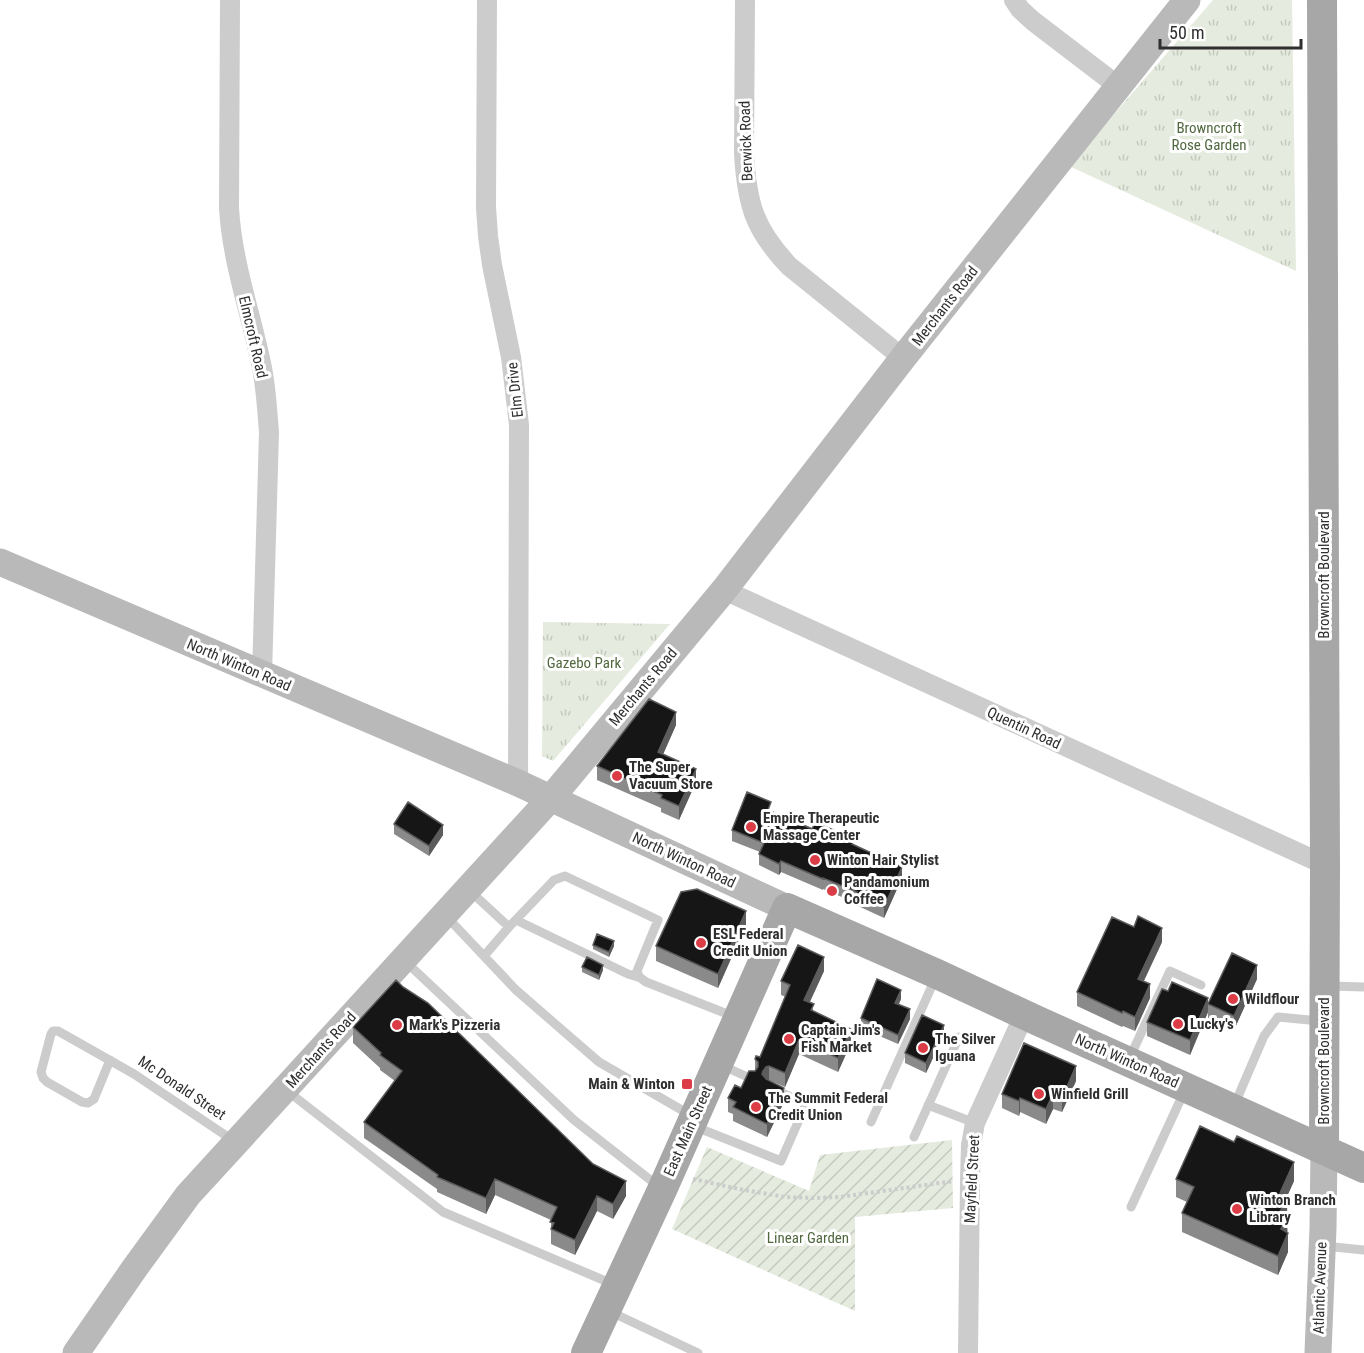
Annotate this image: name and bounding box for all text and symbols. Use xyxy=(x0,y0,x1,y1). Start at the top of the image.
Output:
scale bar xyxy=(1160,12,1301,50)
text: 50 m xyxy=(1169,22,1204,43)
street label: Berwick Road xyxy=(736,101,756,181)
park label: Browncroft Rose Garden xyxy=(1171,119,1247,154)
street label: Merchants Road xyxy=(908,263,982,349)
street label: Elmcroft Road xyxy=(235,294,271,380)
street label: Elm Drive xyxy=(503,361,527,419)
street label: Browncroft Boulevard xyxy=(1315,511,1333,639)
street label: North Winton Road xyxy=(184,635,294,695)
street label: Merchants Road xyxy=(605,644,681,730)
park label: Gazebo Park xyxy=(547,654,622,672)
street label: Quentin Road xyxy=(984,703,1064,753)
place label: The Super Vacuum Store xyxy=(629,758,713,793)
marker: The Super Vacuum Store xyxy=(610,769,624,783)
place label: Empire Therapeutic Massage Center xyxy=(763,809,880,844)
marker: Empire Therapeutic Massage Center xyxy=(744,820,758,834)
street label: North Winton Road xyxy=(630,828,738,892)
place label: Winton Hair Stylist xyxy=(827,851,939,869)
marker: Winton Hair Stylist xyxy=(808,853,822,867)
place label: Pandamonium Coffee xyxy=(844,873,930,908)
marker: Pandamonium Coffee xyxy=(825,884,839,898)
place label: ESL Federal Credit Union xyxy=(713,925,787,960)
marker: ESL Federal Credit Union xyxy=(694,936,708,950)
place label: Wildflour xyxy=(1245,990,1299,1008)
marker: Wildflour xyxy=(1226,992,1240,1006)
street label: Browncroft Boulevard xyxy=(1315,997,1333,1125)
street label: Merchants Road xyxy=(282,1008,360,1092)
place label: Lucky's xyxy=(1190,1015,1234,1033)
place label: Mark's Pizzeria xyxy=(409,1016,500,1034)
marker: Lucky's xyxy=(1171,1017,1185,1031)
marker: Mark's Pizzeria xyxy=(390,1018,404,1032)
place label: Captain Jim's Fish Market xyxy=(801,1021,881,1056)
place label: The Silver Iguana xyxy=(935,1030,996,1065)
street label: North Winton Road xyxy=(1072,1030,1182,1092)
marker: Captain Jim's Fish Market xyxy=(782,1032,796,1046)
marker: The Silver Iguana xyxy=(916,1041,930,1055)
street label: Mc Donald Street xyxy=(135,1052,229,1124)
place label: Main & Winton xyxy=(588,1075,675,1093)
marker: Main & Winton xyxy=(680,1077,694,1091)
street label: East Main Street xyxy=(660,1083,716,1179)
place label: Winfield Grill xyxy=(1051,1085,1129,1103)
marker: Winfield Grill xyxy=(1032,1087,1046,1101)
place label: The Summit Federal Credit Union xyxy=(768,1089,888,1124)
marker: The Summit Federal Credit Union xyxy=(749,1100,763,1114)
street label: Mayfield Street xyxy=(961,1134,983,1224)
place label: Winton Branch Library xyxy=(1249,1191,1336,1226)
marker: Winton Branch Library xyxy=(1230,1202,1244,1216)
park label: Linear Garden xyxy=(767,1229,849,1247)
street label: Atlantic Avenue xyxy=(1309,1242,1331,1334)

